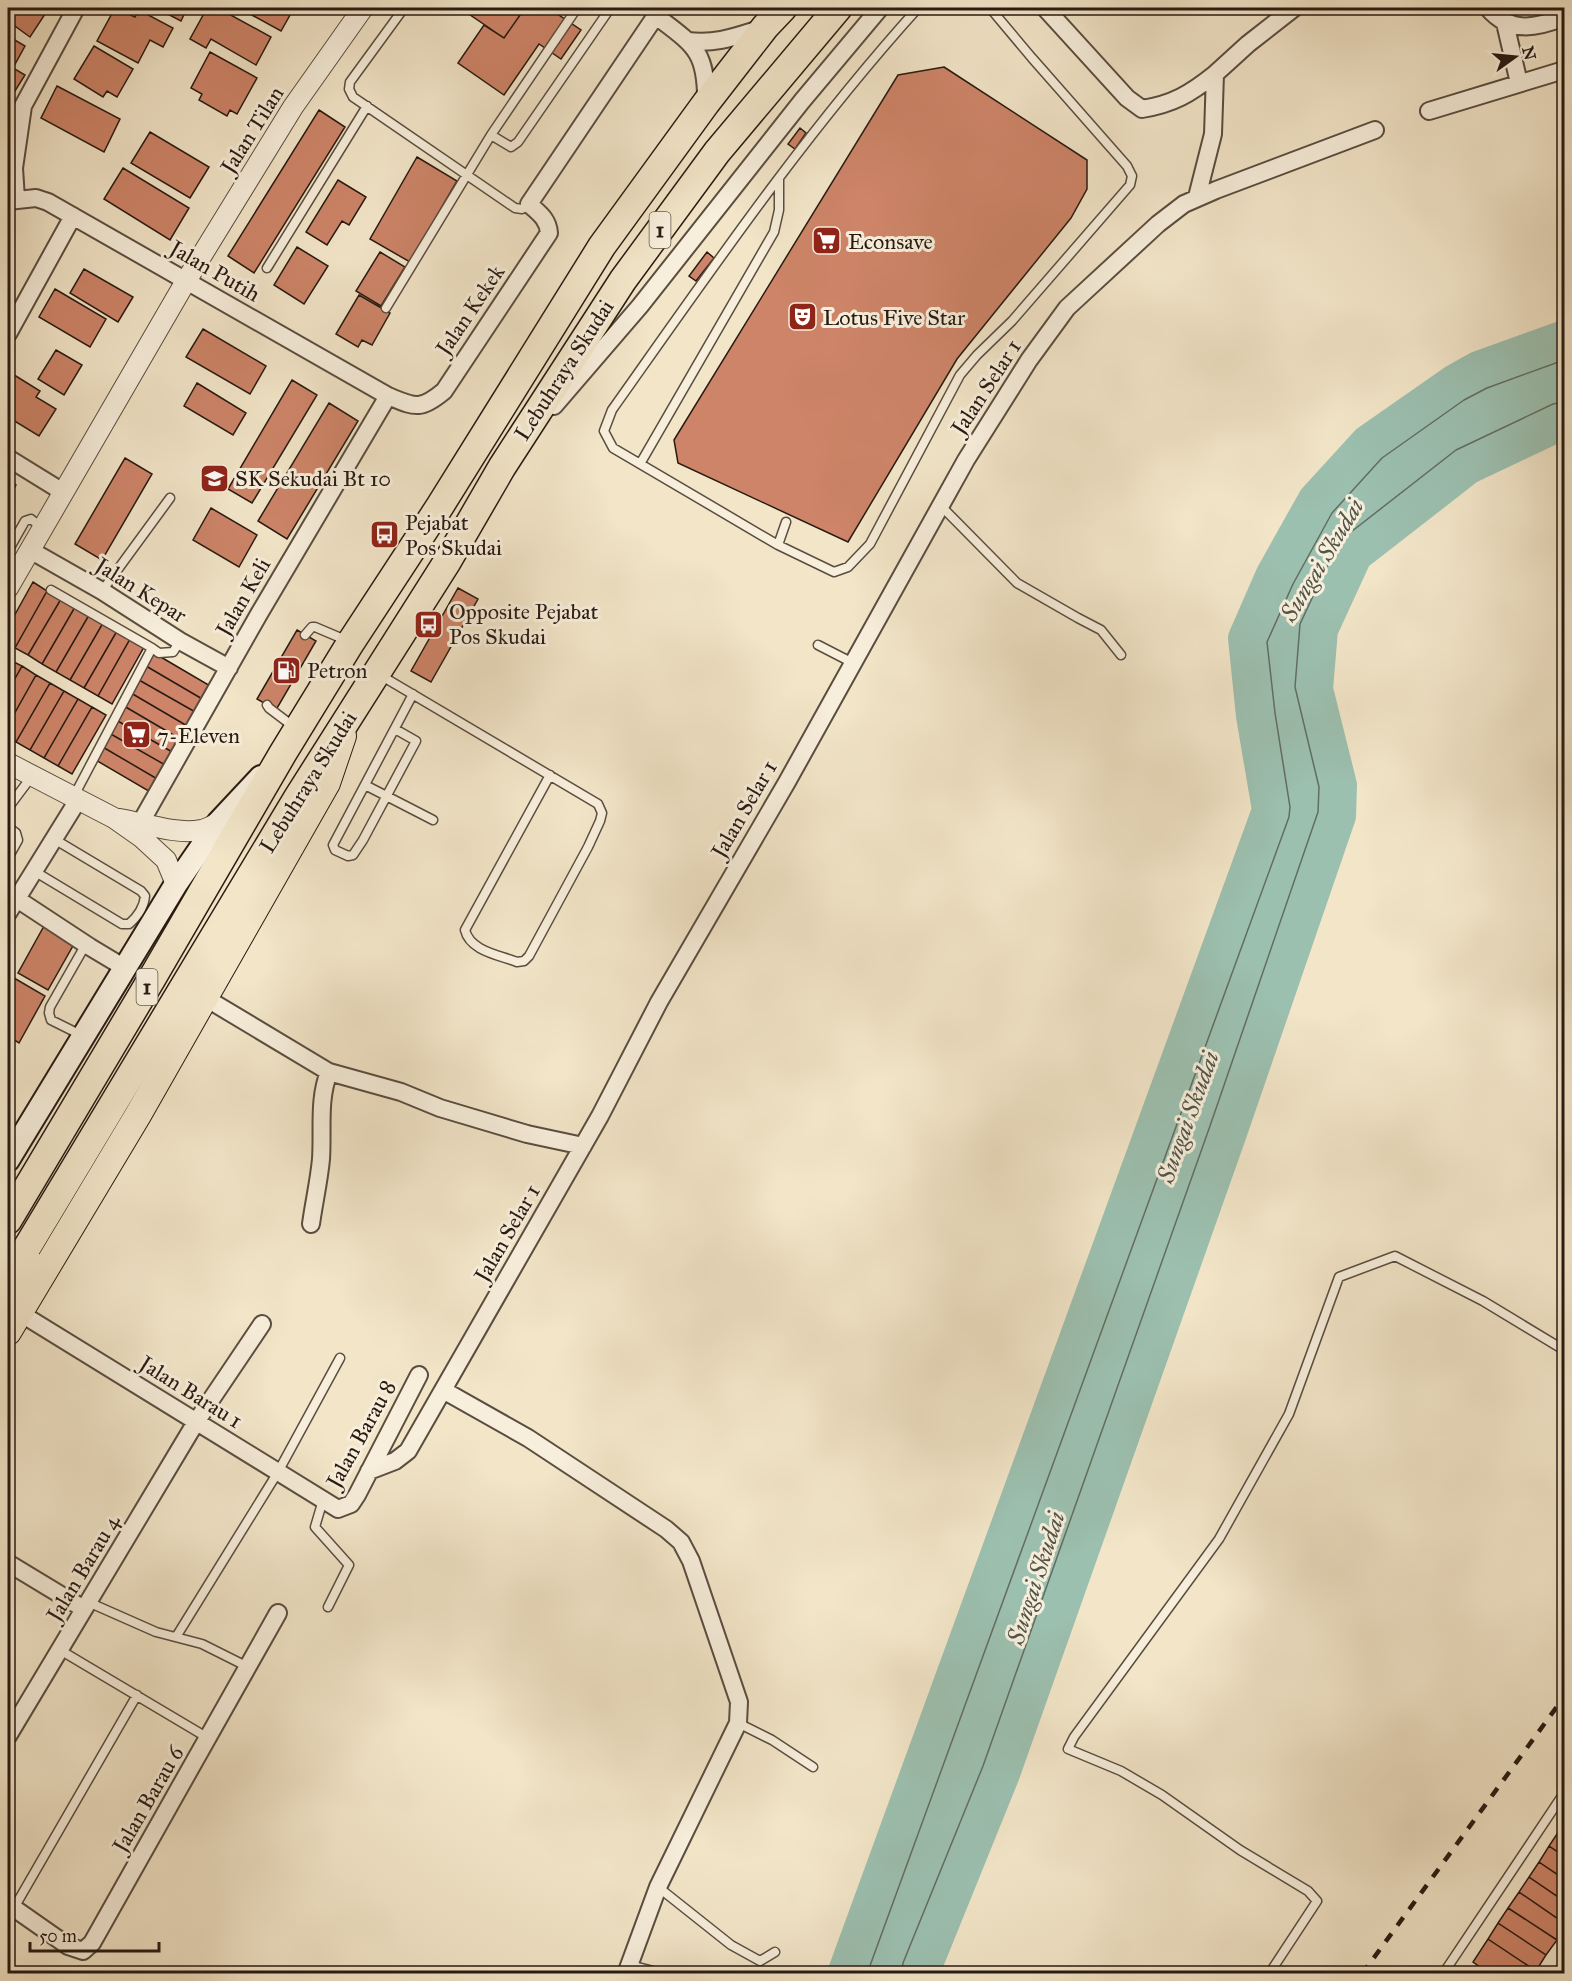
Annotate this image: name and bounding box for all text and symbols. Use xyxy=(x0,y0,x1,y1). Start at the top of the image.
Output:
north arrow xyxy=(1485,27,1545,87)
text: N xyxy=(1518,44,1540,63)
street label: Jalan Tilan xyxy=(214,81,289,180)
road number: 1 xyxy=(650,212,670,248)
supermarket icon: Econsave xyxy=(811,225,843,257)
place label: Econsave xyxy=(848,228,933,255)
street label: Jalan Putih xyxy=(163,233,265,308)
street label: Jalan Kekek xyxy=(429,259,511,362)
street label: Lebuhraya Skudai xyxy=(508,295,620,445)
theatre icon: Lotus Five Star xyxy=(786,301,818,333)
place label: Lotus Five Star xyxy=(823,304,966,331)
street label: Jalan Selar 1 xyxy=(944,334,1027,441)
school or university icon: SK Sekudai Bt 10 xyxy=(198,462,230,494)
place label: SK Sekudai Bt 10 xyxy=(235,465,391,492)
water label: Sungai Skudai xyxy=(1273,493,1370,628)
place label: Pejabat Pos Skudai xyxy=(405,509,502,561)
bus stop icon: Pejabat Pos Skudai xyxy=(368,519,400,551)
street label: Jalan Kepar xyxy=(89,550,192,629)
street label: Jalan Keli xyxy=(209,553,276,643)
place label: Opposite Pejabat Pos Skudai xyxy=(449,598,599,650)
bus stop icon: Opposite Pejabat Pos Skudai xyxy=(412,608,444,640)
fuel station icon: Petron xyxy=(270,654,302,686)
place label: Petron xyxy=(307,657,367,684)
street label: Lebuhraya Skudai xyxy=(254,706,362,858)
supermarket icon: 7-Eleven xyxy=(120,719,152,751)
place label: 7-Eleven xyxy=(157,722,240,749)
street label: Jalan Selar 1 xyxy=(704,755,783,864)
road number: 1 xyxy=(136,969,158,1005)
water label: Sungai Skudai xyxy=(1150,1047,1226,1188)
street label: Jalan Selar 1 xyxy=(467,1179,546,1288)
street label: Jalan Barau 1 xyxy=(133,1349,247,1434)
street label: Jalan Barau 8 xyxy=(319,1375,402,1494)
water label: Sungai Skudai xyxy=(1000,1508,1072,1649)
street label: Jalan Barau 4 xyxy=(40,1509,126,1628)
street label: Jalan Barau 6 xyxy=(106,1740,190,1859)
scale bar xyxy=(30,1915,159,1953)
text: 50 m xyxy=(39,1925,77,1947)

